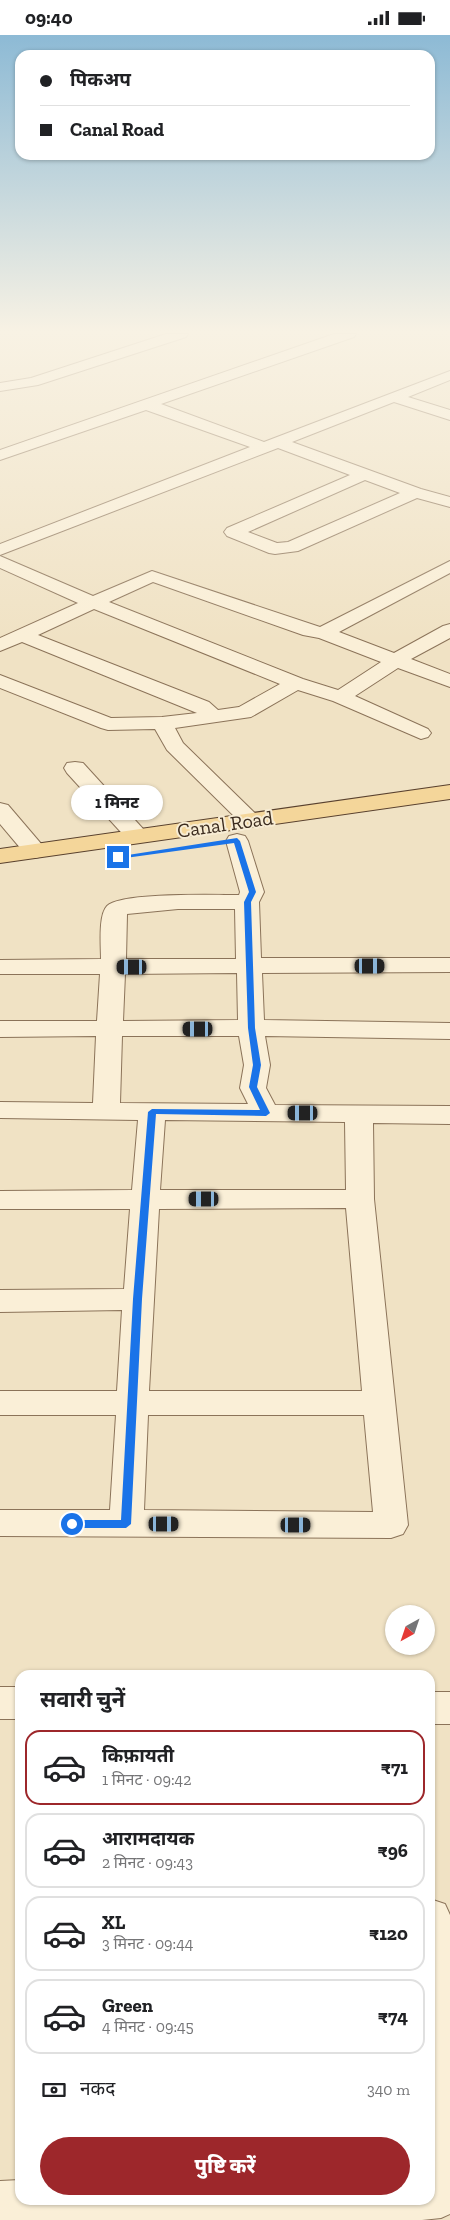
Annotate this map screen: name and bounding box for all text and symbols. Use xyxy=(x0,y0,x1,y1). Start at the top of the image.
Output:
text: 09:40 xyxy=(25,6,73,29)
text: पिकअप xyxy=(70,68,131,91)
text: Canal Road xyxy=(70,118,164,141)
callout: 1 मिनट xyxy=(72,785,164,819)
text: 1 मिनट xyxy=(95,793,139,812)
street label: Canal Road xyxy=(176,805,274,843)
route end xyxy=(107,846,129,868)
car xyxy=(355,959,385,974)
car xyxy=(117,960,147,975)
car xyxy=(183,1022,213,1037)
car xyxy=(288,1106,318,1121)
car xyxy=(189,1192,219,1207)
route start xyxy=(61,1513,83,1535)
car xyxy=(149,1517,179,1532)
car xyxy=(281,1518,311,1533)
north arrow xyxy=(385,1605,435,1655)
map controls xyxy=(385,1605,435,1655)
text: सवारी चुनें xyxy=(40,1686,125,1713)
text: किफ़ायती xyxy=(102,1744,174,1767)
icon: car xyxy=(42,1745,87,1790)
text: ₹71 xyxy=(381,1756,408,1779)
text: 1 मिनट · 09:42 xyxy=(102,1770,191,1789)
text: आरामदायक xyxy=(102,1827,194,1850)
icon: car xyxy=(42,1828,87,1873)
text: ₹96 xyxy=(377,1839,408,1862)
text: 2 मिनट · 09:43 xyxy=(102,1853,193,1872)
icon: car xyxy=(42,1911,87,1956)
text: XL xyxy=(102,1911,125,1934)
text: ₹120 xyxy=(369,1922,408,1945)
text: 3 मिनट · 09:44 xyxy=(102,1934,193,1953)
icon: car xyxy=(42,1994,87,2039)
text: Green xyxy=(102,1994,153,2017)
text: ₹74 xyxy=(378,2005,408,2028)
text: 4 मिनट · 09:45 xyxy=(102,2017,194,2036)
icon: cash xyxy=(40,2076,68,2104)
text: नकद xyxy=(80,2077,115,2100)
text: 340 m xyxy=(367,2080,410,2099)
button: पुष्टि करें xyxy=(40,2137,410,2195)

